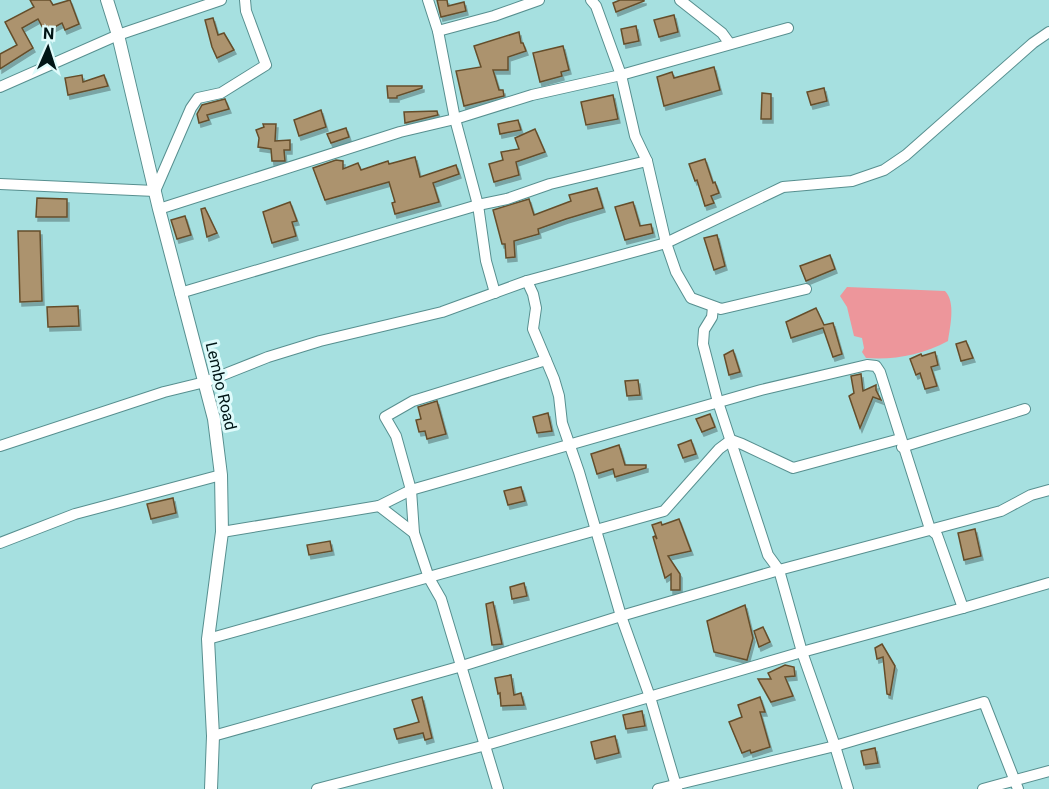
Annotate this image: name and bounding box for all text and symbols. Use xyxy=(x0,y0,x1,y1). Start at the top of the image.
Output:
north arrow xyxy=(18,18,78,78)
text: N xyxy=(43,24,55,43)
street label: Lembo Road xyxy=(202,340,240,432)

